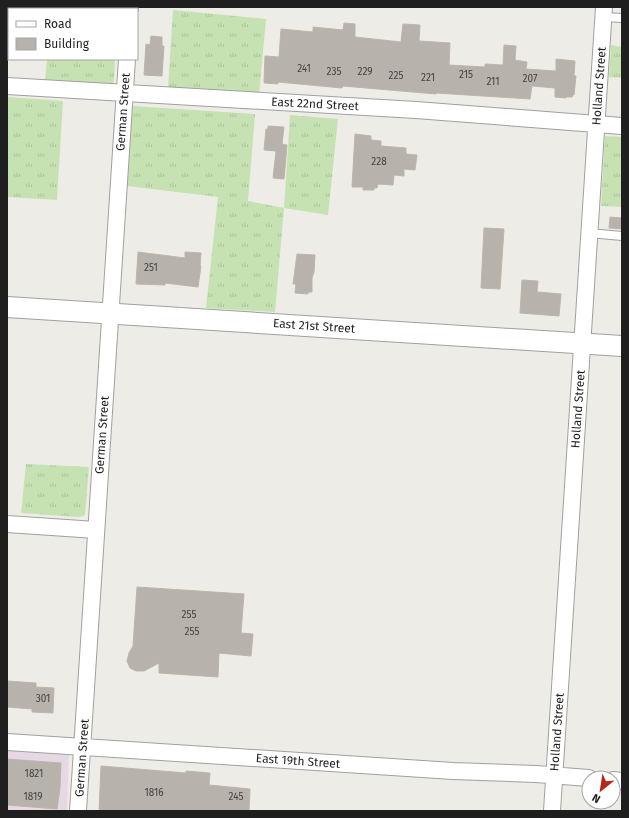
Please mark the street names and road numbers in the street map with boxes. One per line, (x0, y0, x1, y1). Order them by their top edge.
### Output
street label: Holland Street (589, 46, 609, 126)
street label: German Street (113, 72, 133, 152)
street label: East 22nd Street (271, 95, 360, 113)
street label: East 21st Street (272, 316, 356, 336)
street label: Holland Street (568, 369, 588, 449)
street label: German Street (92, 395, 112, 475)
street label: Holland Street (547, 692, 567, 772)
street label: German Street (72, 718, 92, 798)
street label: East 19th Street (255, 751, 341, 771)

